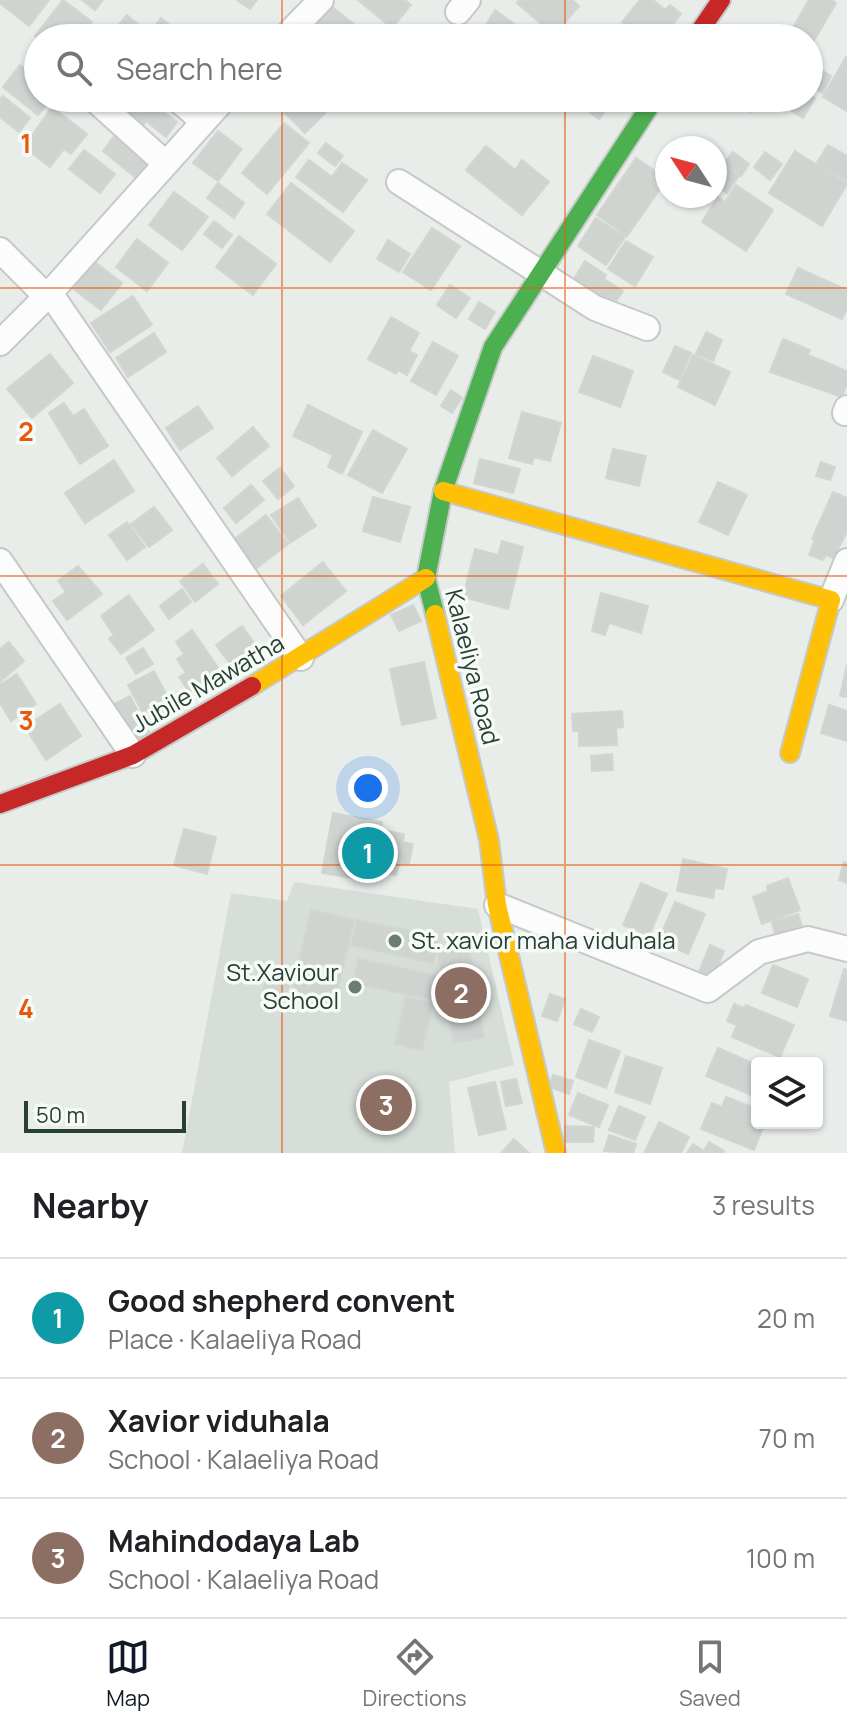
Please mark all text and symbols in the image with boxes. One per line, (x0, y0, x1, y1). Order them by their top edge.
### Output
search box (24, 24, 823, 112)
icon: search (52, 46, 96, 90)
text: Search here (116, 48, 283, 89)
text: 1 (20, 125, 32, 161)
north arrow (655, 136, 727, 208)
text: 2 (18, 413, 34, 449)
street label: Kalaeliya Road (438, 586, 509, 748)
street label: Jubile Mawatha (125, 626, 289, 740)
text: 3 (18, 702, 34, 738)
your location (348, 768, 388, 808)
pin: 1 (342, 823, 394, 883)
place label: St. xavior maha viduhala (411, 923, 676, 956)
marker: St. xavior maha viduhala (386, 932, 404, 950)
place label: St.Xaviour School (226, 955, 339, 1016)
pin: 2 (435, 963, 487, 1023)
marker: St.Xaviour School (346, 978, 364, 996)
text: 4 (18, 990, 34, 1026)
map controls (751, 1057, 823, 1129)
button: layers (751, 1057, 823, 1129)
pin: 3 (360, 1075, 412, 1135)
scale bar (24, 1097, 186, 1133)
text: 50 m (36, 1100, 85, 1130)
text: Nearby (32, 1182, 148, 1228)
text: 3 results (712, 1187, 815, 1223)
text: Good shepherd convent (108, 1280, 455, 1321)
text: 1 (52, 1300, 64, 1336)
text: 20 m (757, 1300, 815, 1336)
text: Place · Kalaeliya Road (108, 1321, 362, 1357)
text: Xavior viduhala (108, 1400, 330, 1441)
text: 2 (50, 1420, 66, 1456)
text: 70 m (759, 1420, 815, 1456)
text: School · Kalaeliya Road (108, 1441, 379, 1477)
text: Mahindodaya Lab (108, 1520, 360, 1561)
text: 3 (50, 1540, 66, 1576)
text: 100 m (746, 1540, 815, 1576)
text: School · Kalaeliya Road (108, 1561, 379, 1597)
tab: Map (106, 1635, 150, 1713)
tab: Directions (362, 1635, 467, 1713)
tab: Saved (679, 1635, 741, 1713)

